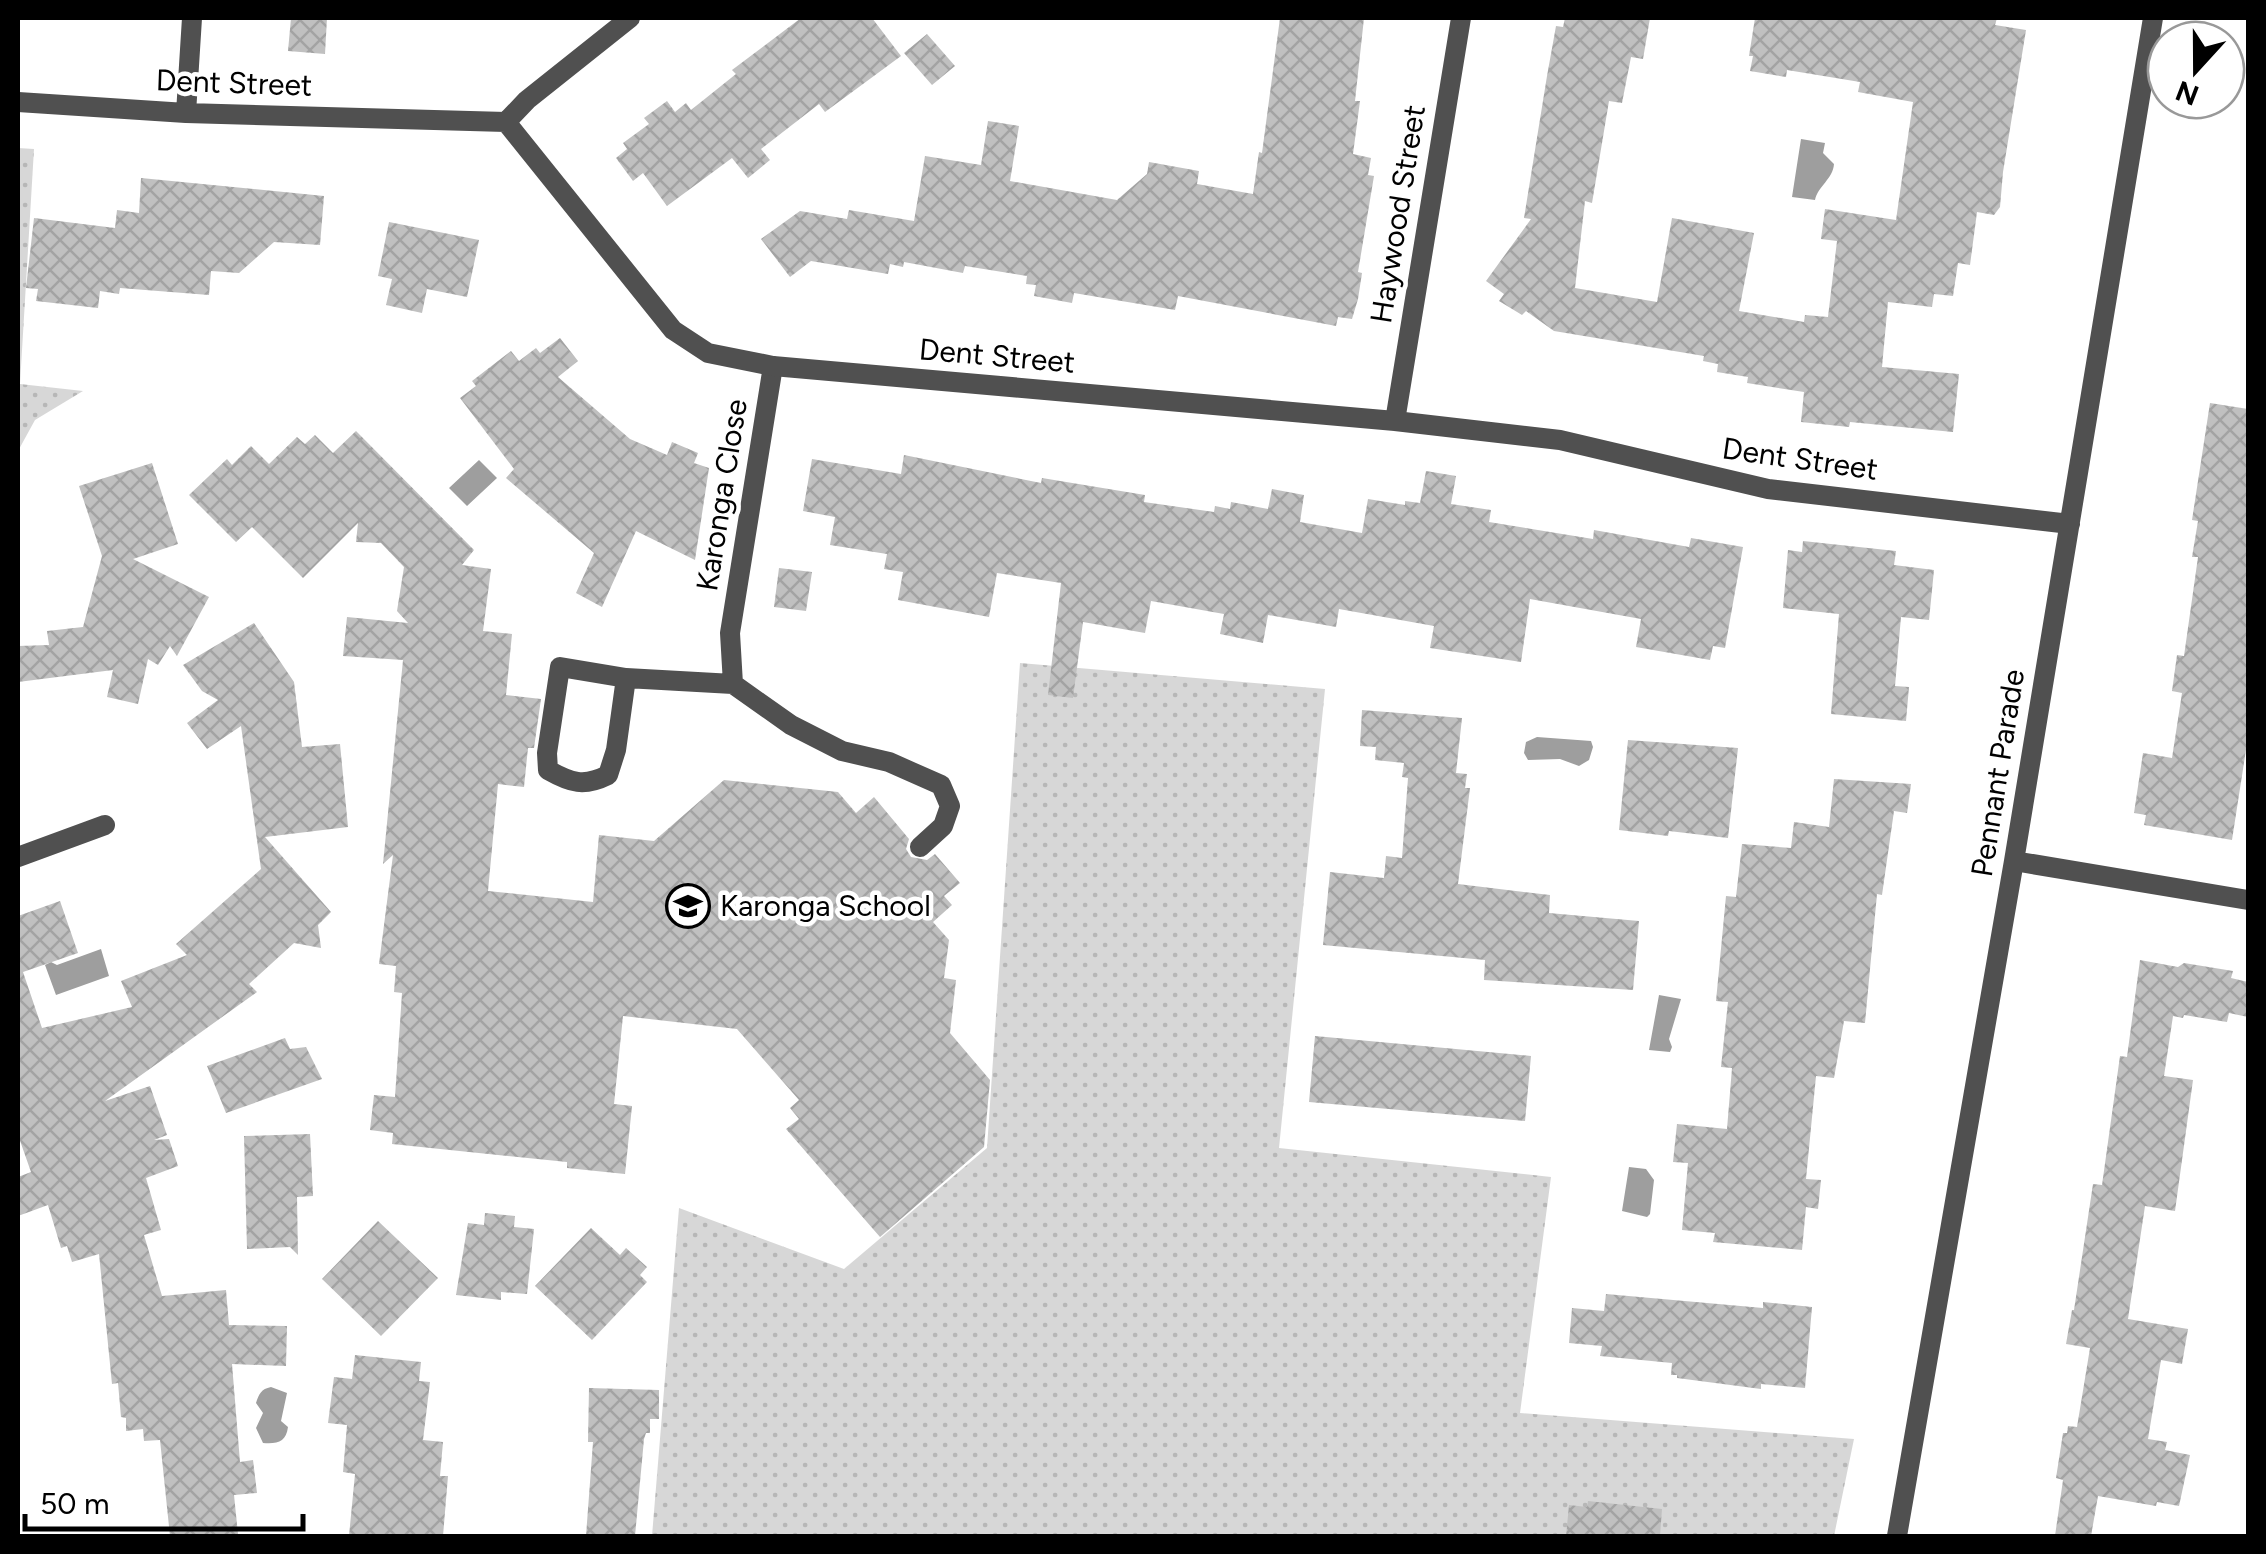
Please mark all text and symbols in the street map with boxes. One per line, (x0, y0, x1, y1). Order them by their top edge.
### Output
north arrow (2146, 20, 2246, 120)
street label: Dent Street (155, 61, 313, 104)
text: N (2171, 74, 2203, 113)
street label: Haywood Street (1362, 102, 1433, 326)
street label: Dent Street (917, 330, 1077, 381)
street label: Karonga Close (688, 396, 755, 594)
street label: Dent Street (1720, 429, 1880, 488)
street label: Pennant Parade (1963, 667, 2032, 879)
school or university icon: Karonga School (665, 883, 711, 929)
place label: Karonga School (720, 887, 931, 924)
scale bar (25, 1469, 302, 1531)
text: 50 m (40, 1485, 109, 1522)

